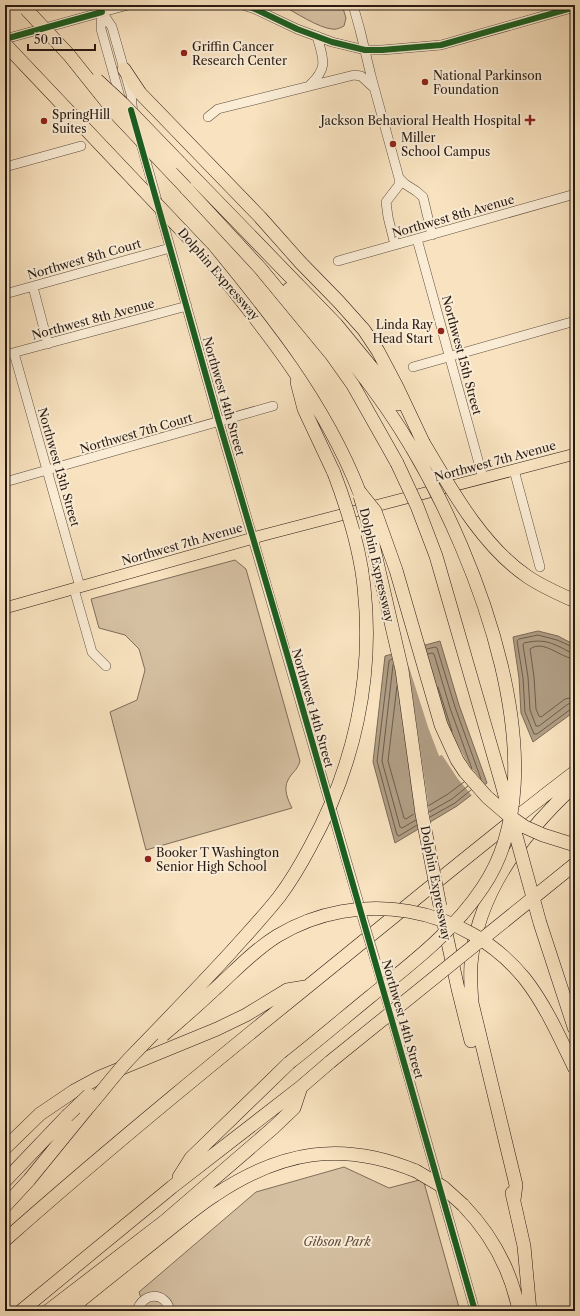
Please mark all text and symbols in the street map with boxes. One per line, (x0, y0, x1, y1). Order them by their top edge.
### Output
scale bar (28, 26, 95, 52)
text: 50 m (34, 32, 63, 47)
place label: Griffin Cancer Research Center (192, 39, 287, 68)
marker: Griffin Cancer Research Center (179, 48, 189, 58)
place label: National Parkinson Foundation (433, 68, 543, 97)
marker: National Parkinson Foundation (420, 77, 430, 87)
place label: SpringHill Suites (52, 107, 111, 136)
place label: Jackson Behavioral Health Hospital (318, 113, 521, 128)
marker: Jackson Behavioral Health Hospital (524, 114, 536, 126)
marker: SpringHill Suites (39, 116, 49, 126)
place label: Miller School Campus (401, 130, 490, 159)
marker: Miller School Campus (388, 139, 398, 149)
street label: Northwest 8th Avenue (390, 191, 516, 241)
street label: Dolphin Expressway (175, 225, 263, 323)
street label: Northwest 8th Court (25, 235, 143, 282)
street label: Northwest 15th Street (439, 294, 485, 417)
street label: Northwest 8th Avenue (30, 295, 156, 343)
place label: Linda Ray Head Start (372, 317, 434, 346)
marker: Linda Ray Head Start (436, 326, 446, 336)
street label: Northwest 14th Street (200, 335, 248, 458)
street label: Northwest 13th Street (35, 406, 83, 529)
street label: Northwest 7th Court (78, 410, 195, 456)
street label: Northwest 7th Avenue (432, 437, 558, 484)
street label: Dolphin Expressway (357, 506, 398, 624)
street label: Northwest 7th Avenue (120, 519, 245, 568)
street label: Northwest 14th Street (289, 647, 337, 770)
street label: Dolphin Expressway (417, 824, 455, 942)
place label: Booker T Washington Senior High School (156, 845, 280, 874)
marker: Booker T Washington Senior High School (143, 854, 153, 864)
street label: Northwest 14th Street (379, 958, 427, 1081)
park label: Gibson Park (303, 1234, 371, 1249)

